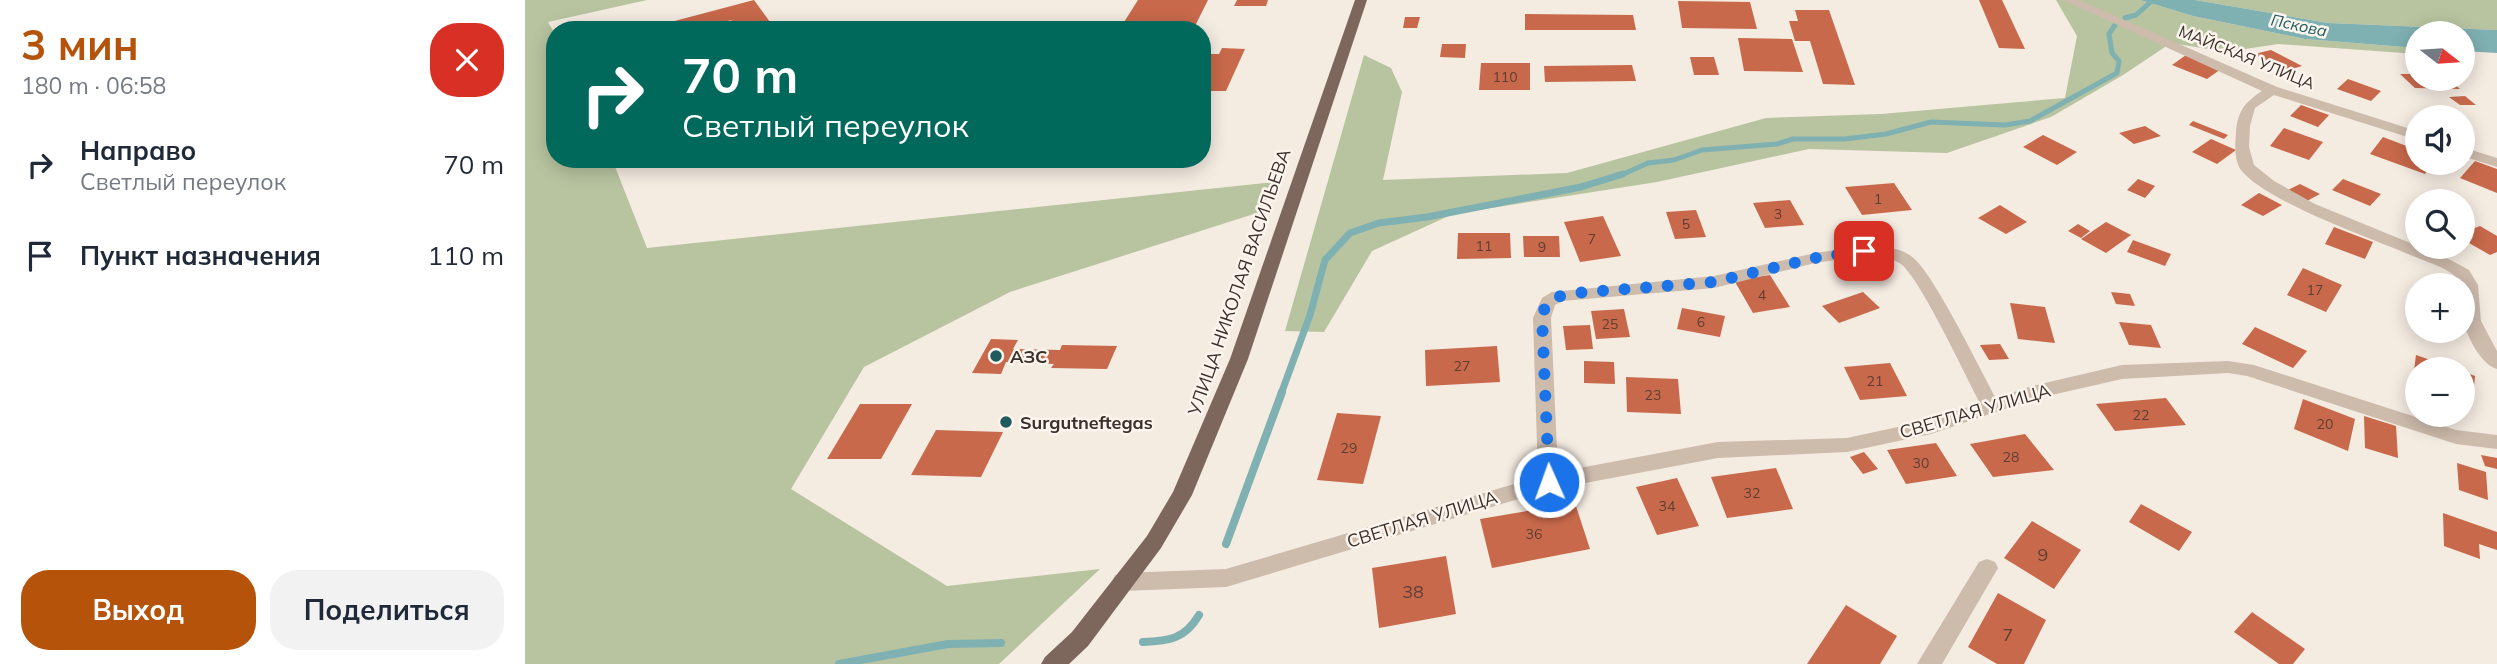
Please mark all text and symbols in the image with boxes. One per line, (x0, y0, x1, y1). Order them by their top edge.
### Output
water label: Пскова (2269, 9, 2329, 41)
text: 3 мин (21, 18, 139, 71)
street label: МАЙСКАЯ УЛИЦА (2176, 21, 2318, 94)
north arrow (2405, 21, 2475, 91)
map controls (2405, 21, 2475, 427)
button: close (430, 23, 504, 97)
text: 70 m (682, 44, 798, 105)
icon: right (567, 49, 658, 140)
house number: 110 (1492, 68, 1518, 86)
text: 180 m · 06:58 (21, 71, 166, 100)
text: Светлый переулок (682, 105, 969, 145)
button: sound (2405, 105, 2475, 175)
text: Направо (80, 134, 196, 167)
icon: right (21, 146, 59, 184)
street label: УЛИЦА НИКОЛАЯ ВАСИЛЬЕВА (1182, 146, 1296, 419)
text: 70 m (443, 148, 504, 181)
text: Светлый переулок (80, 167, 286, 196)
button: search (2405, 189, 2475, 259)
house number: 1 (1874, 190, 1882, 208)
house number: 3 (1774, 205, 1782, 223)
house number: 5 (1682, 215, 1690, 233)
pin (1834, 221, 1894, 281)
house number: 7 (1588, 230, 1596, 248)
icon: arrive (1845, 232, 1883, 270)
icon: arrive (21, 237, 59, 275)
house number: 11 (1476, 237, 1492, 255)
house number: 9 (1538, 238, 1546, 256)
text: Пункт назначения (80, 239, 321, 272)
text: 110 m (428, 239, 504, 272)
button: + (2405, 273, 2475, 343)
house number: 17 (2307, 281, 2323, 299)
house number: 4 (1758, 286, 1767, 304)
house number: 6 (1697, 313, 1705, 331)
house number: 25 (1602, 315, 1618, 333)
place label: АЗС (1010, 345, 1047, 368)
marker: АЗС (988, 348, 1004, 364)
house number: 27 (1454, 357, 1470, 375)
button: − (2405, 357, 2475, 427)
house number: 21 (1867, 372, 1883, 390)
street label: СВЕТЛАЯ УЛИЦА (1897, 378, 2053, 444)
house number: 23 (1645, 386, 1661, 404)
house number: 22 (2133, 406, 2149, 424)
place label: Surgutneftegas (1020, 411, 1153, 434)
marker: Surgutneftegas (998, 414, 1014, 430)
house number: 20 (2317, 415, 2333, 433)
house number: 29 (1341, 439, 1357, 457)
position arrow (1512, 445, 1586, 519)
house number: 28 (2003, 448, 2019, 466)
house number: 30 (1913, 454, 1929, 472)
house number: 32 (1744, 484, 1760, 502)
street label: СВЕТЛАЯ УЛИЦА (1344, 485, 1500, 553)
house number: 34 (1659, 497, 1676, 515)
house number: 36 (1526, 525, 1542, 543)
house number: 9 (2038, 543, 2048, 566)
button: Выход (21, 570, 256, 650)
button: Поделиться (270, 570, 504, 650)
house number: 38 (1402, 580, 1424, 603)
house number: 7 (2003, 623, 2013, 646)

